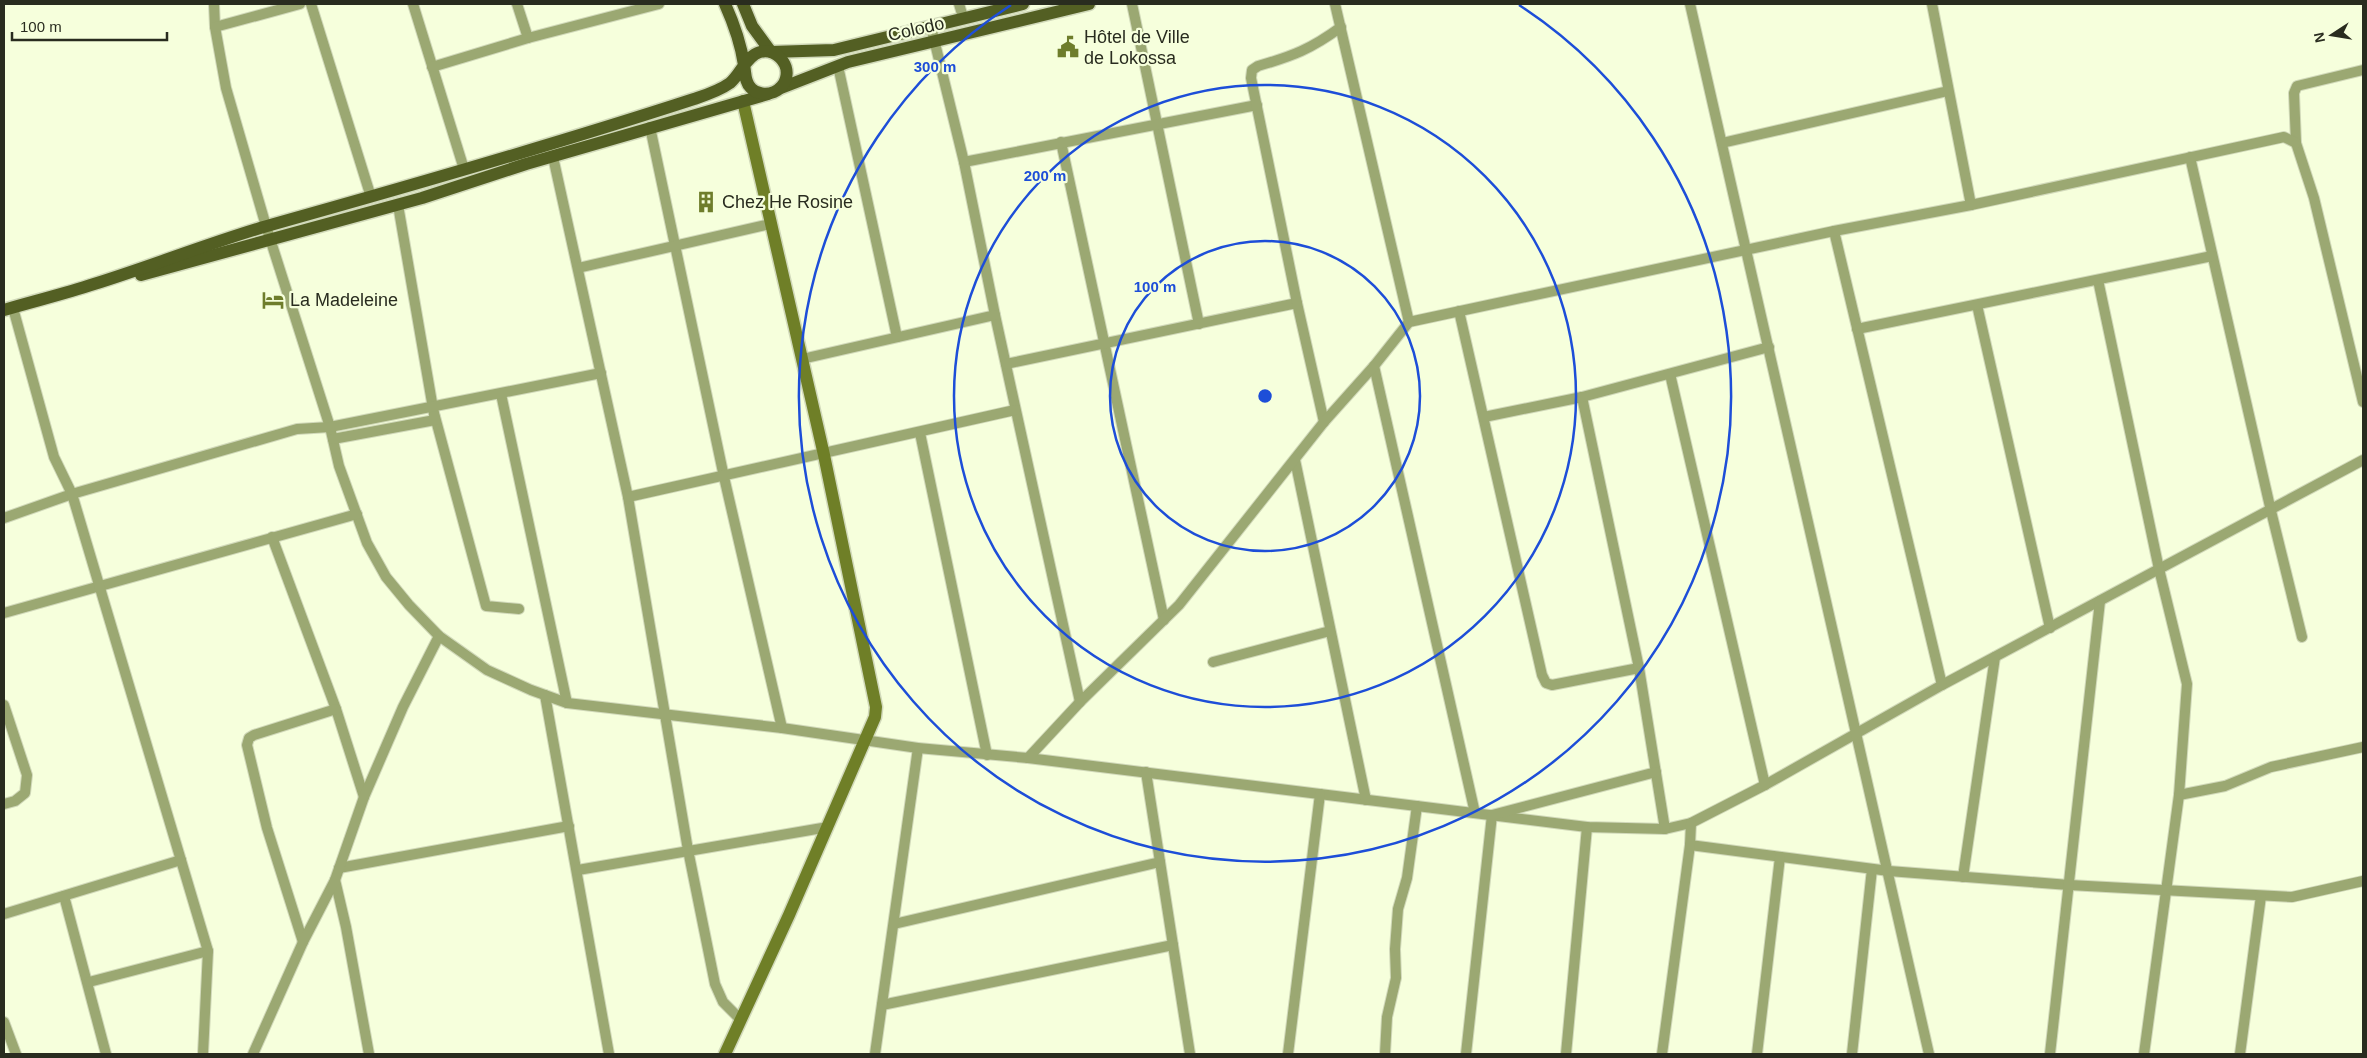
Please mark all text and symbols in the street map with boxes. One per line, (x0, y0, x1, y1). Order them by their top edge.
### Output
scale bar (12, 10, 168, 42)
north arrow (2307, 10, 2357, 60)
street label: Colodo (886, 13, 946, 45)
text: 100 m (20, 18, 62, 35)
place label: Hôtel de Ville de Lokossa (1084, 27, 1190, 68)
text: N (2310, 31, 2328, 44)
public building icon: Hôtel de Ville de Lokossa (1055, 34, 1081, 60)
text: 300 m (914, 58, 956, 75)
text: 200 m (1024, 167, 1066, 184)
building icon: Chez He Rosine (693, 189, 719, 215)
place label: Chez He Rosine (722, 192, 853, 212)
text: 100 m (1134, 278, 1176, 295)
hotel icon: La Madeleine (260, 287, 286, 313)
place label: La Madeleine (290, 290, 398, 310)
centre of rings (1256, 387, 1274, 405)

